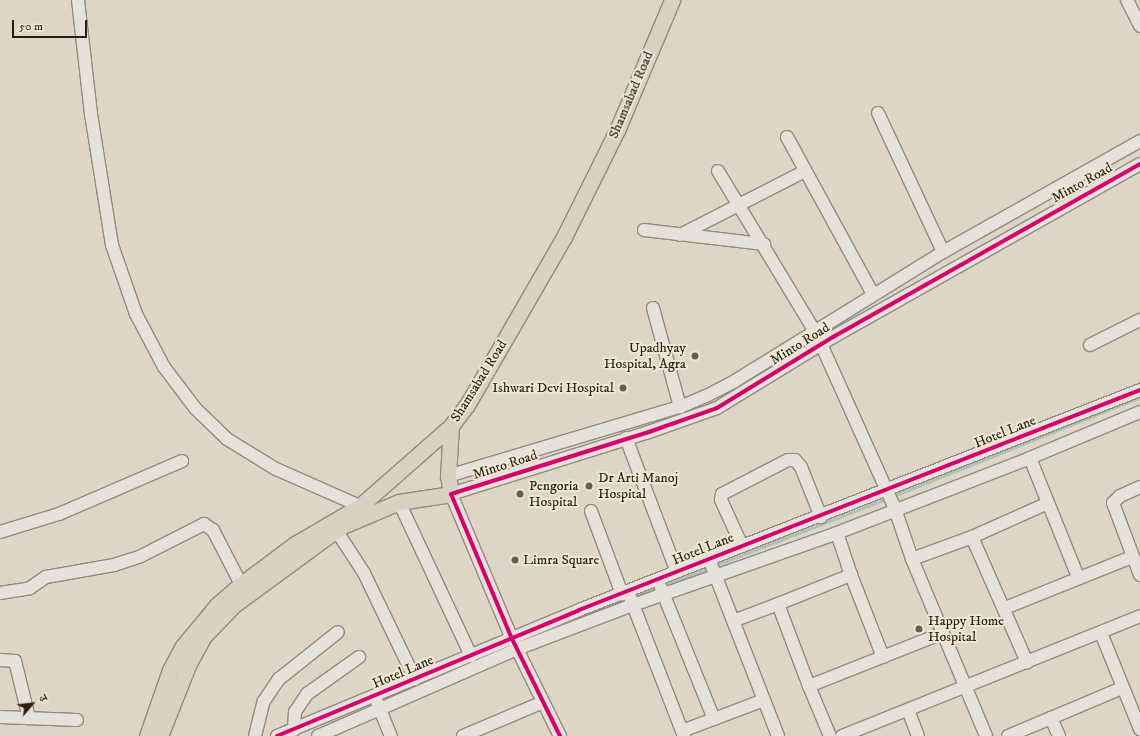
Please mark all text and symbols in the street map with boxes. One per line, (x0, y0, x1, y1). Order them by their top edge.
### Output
scale bar (14, 12, 89, 38)
text: 50 m (19, 19, 43, 34)
street label: Shamsabad Road (605, 49, 657, 141)
street label: Minto Road (1049, 159, 1115, 207)
street label: Minto Road (767, 319, 833, 369)
street label: Shamsabad Road (447, 337, 511, 425)
place label: Upadhyay Hospital, Agra (604, 340, 686, 372)
marker: Upadhyay Hospital, Agra (689, 350, 701, 362)
place label: Ishwari Devi Hospital (492, 380, 614, 396)
marker: Ishwari Devi Hospital (617, 382, 629, 394)
street label: Hotel Lane (972, 412, 1038, 452)
street label: Minto Road (471, 447, 539, 483)
place label: Dr Arti Manoj Hospital (598, 470, 678, 502)
place label: Pengoria Hospital (529, 478, 578, 510)
marker: Dr Arti Manoj Hospital (583, 480, 595, 492)
marker: Pengoria Hospital (514, 488, 526, 500)
street label: Hotel Lane (670, 529, 736, 569)
place label: Limra Square (523, 552, 599, 568)
marker: Limra Square (510, 555, 520, 565)
place label: Happy Home Hospital (928, 613, 1004, 646)
marker: Happy Home Hospital (913, 623, 925, 635)
street label: Hotel Lane (370, 652, 436, 692)
north arrow (12, 684, 52, 724)
text: उ (35, 693, 50, 704)

